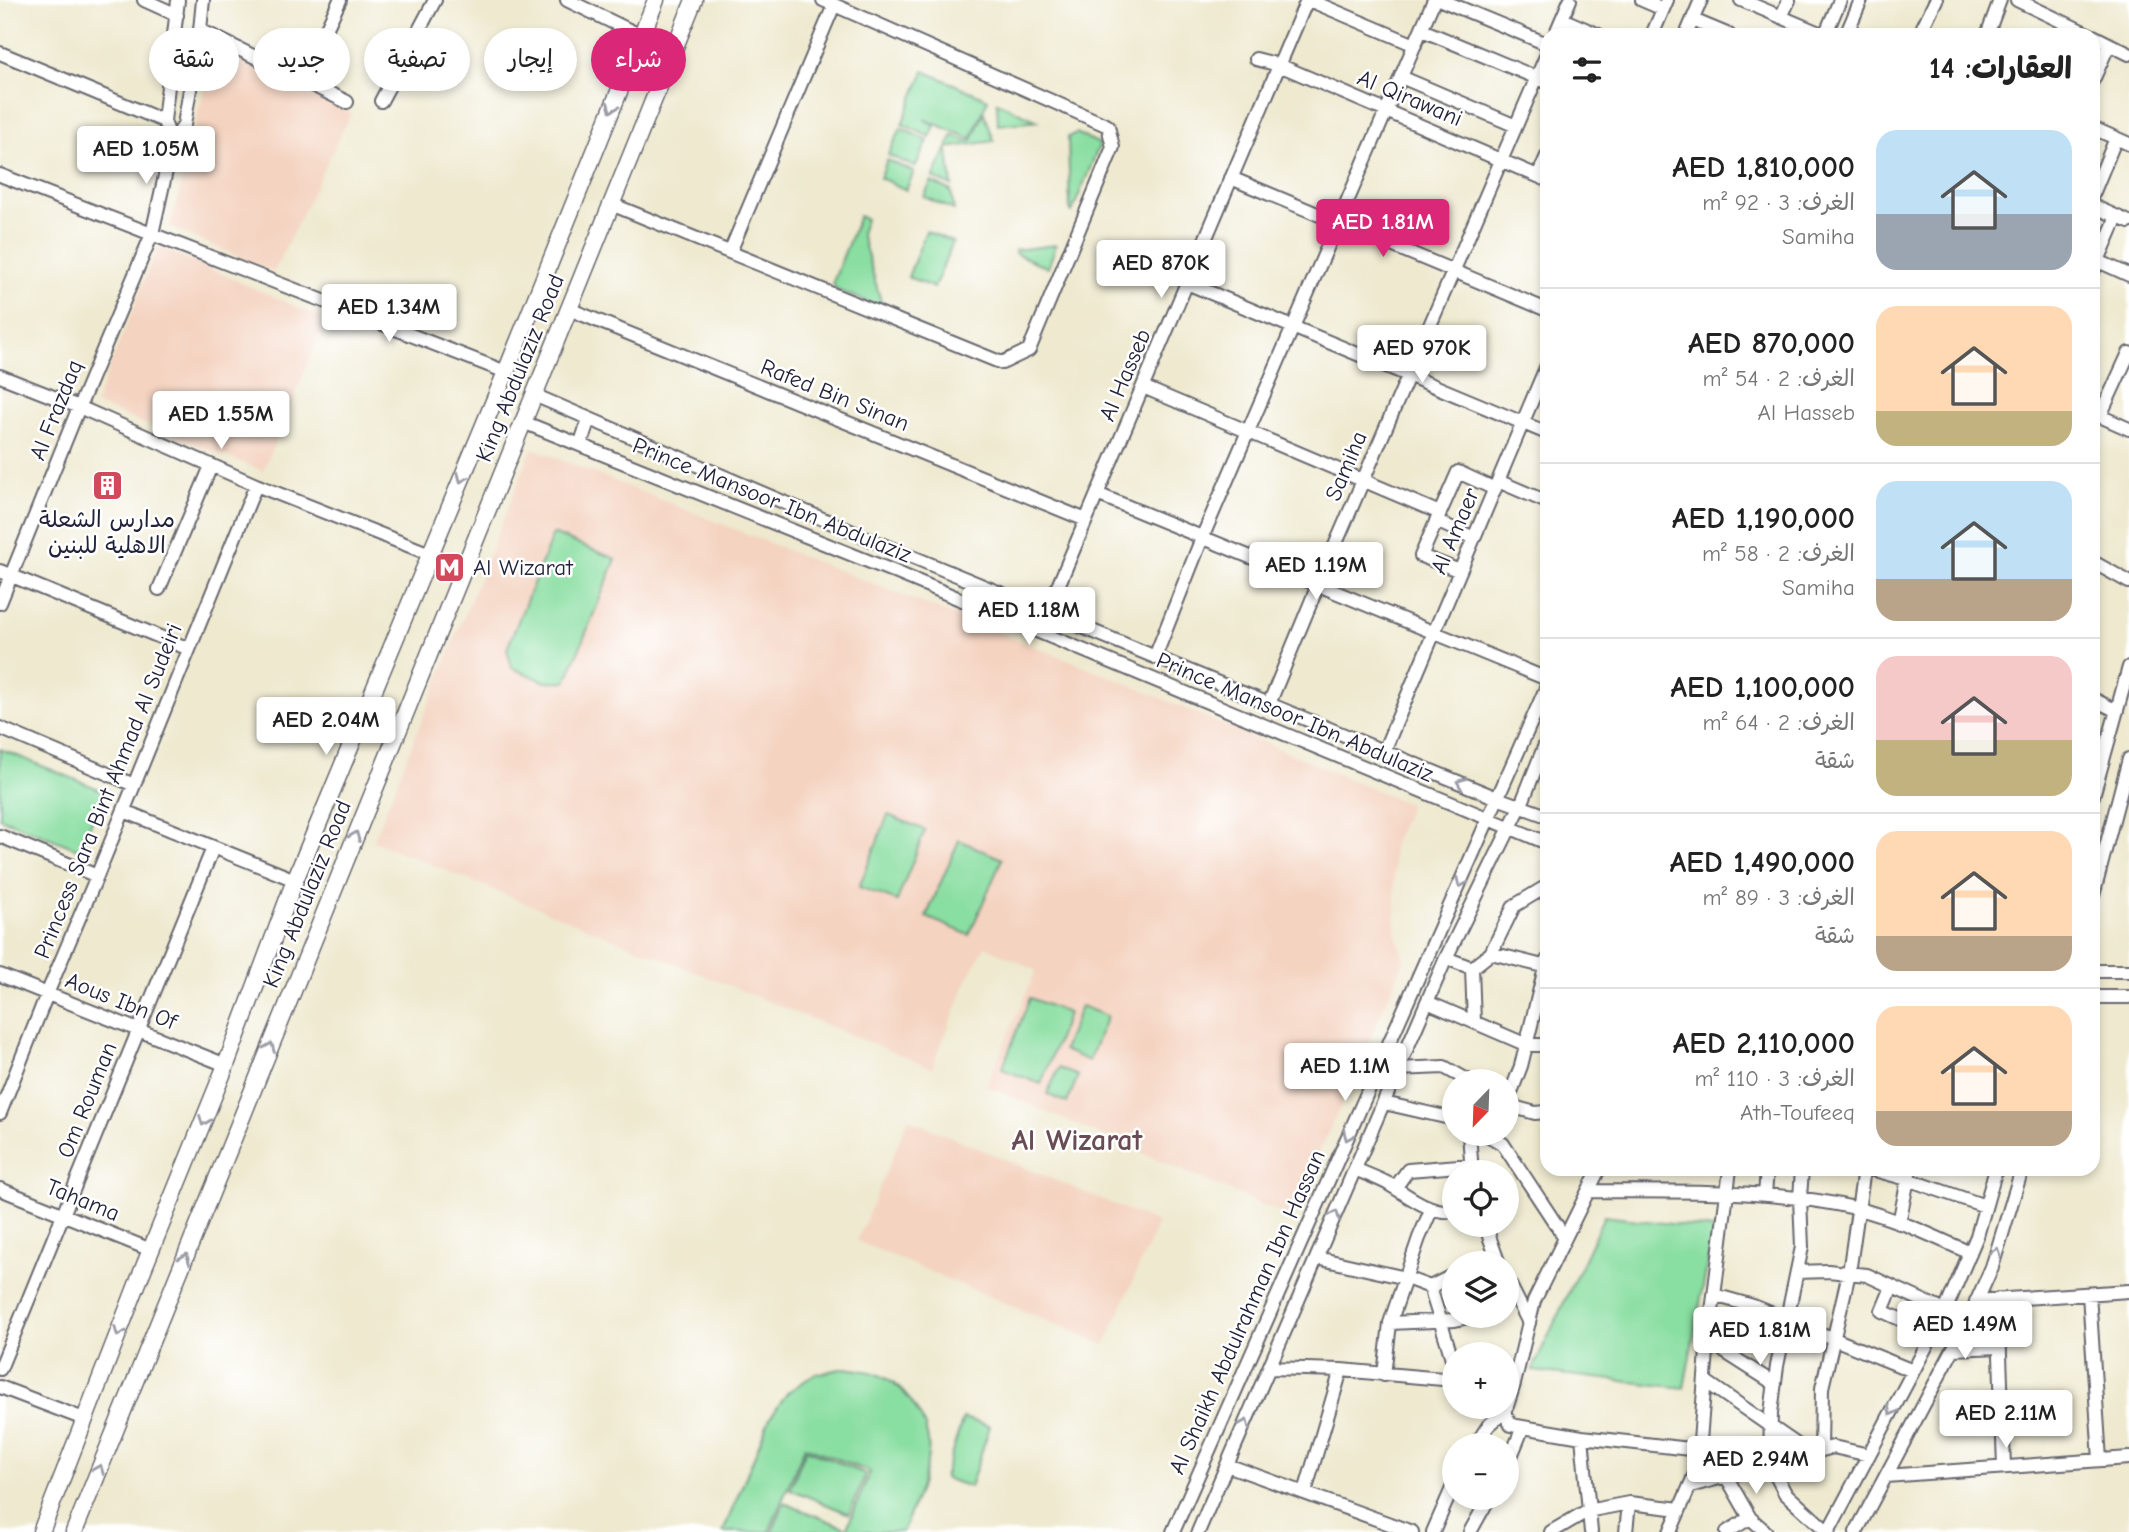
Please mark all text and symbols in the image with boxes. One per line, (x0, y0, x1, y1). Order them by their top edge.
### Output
chip: شقة (149, 28, 239, 91)
chip: جديد (253, 28, 350, 91)
chip: تصفية (364, 28, 470, 91)
chip: إيجار (484, 28, 577, 91)
chip: شراء (591, 28, 686, 91)
icon: filters (1568, 51, 1606, 89)
text: العقارات: 14 (1929, 51, 2072, 86)
street label: Al Qirawani (1353, 64, 1467, 132)
one-way arrow (606, 102, 620, 114)
pin: AED 1.05M (66, 127, 226, 186)
text: AED 1.05M (93, 135, 199, 162)
text: AED 1,810,000 (1672, 150, 1855, 185)
icon: home (1932, 158, 2016, 242)
text: الغرف: 3 · 92 m² (1702, 189, 1855, 216)
pin: AED 1.81M (1303, 200, 1463, 259)
text: AED 1.81M (1332, 208, 1434, 235)
text: Samiha (1782, 223, 1855, 250)
pin: AED 870K (1089, 240, 1233, 300)
text: AED 870K (1112, 249, 1210, 276)
street label: King Abdulaziz Road (470, 270, 570, 466)
pin: AED 1.34M (309, 284, 469, 344)
text: AED 1.34M (338, 293, 440, 320)
street label: Al Hasseb (1094, 325, 1156, 425)
pin: AED 970K (1350, 326, 1494, 385)
text: AED 870,000 (1688, 326, 1855, 361)
text: AED 970K (1373, 334, 1471, 361)
icon: home (1932, 334, 2016, 418)
street label: Rafed Bin Sinan (757, 353, 913, 437)
street label: Al Frazdaq (24, 356, 88, 464)
text: الغرف: 2 · 54 m² (1703, 365, 1855, 392)
pin: AED 1.55M (141, 392, 301, 451)
text: Al Hasseb (1758, 399, 1855, 426)
text: AED 1.55M (168, 400, 274, 427)
street label: Samiha (1319, 427, 1373, 505)
street label: Prince Mansoor Ibn Abdulaziz (629, 432, 915, 568)
building icon: مدارس الشعلة الاهلية للبنين (90, 468, 124, 502)
one-way arrow (456, 472, 470, 484)
street label: Al Amaer (1425, 483, 1486, 578)
text: AED 1,190,000 (1672, 501, 1855, 536)
place label: مدارس الشعلة الاهلية للبنين (39, 506, 175, 559)
icon: home (1932, 509, 2016, 593)
text: الغرف: 2 · 58 m² (1702, 540, 1855, 567)
pin: AED 1.19M (1236, 542, 1396, 602)
metro station icon: Al Wizarat (433, 550, 467, 584)
text: AED 1.19M (1265, 551, 1367, 578)
place label: Al Wizarat (473, 554, 574, 581)
text: Samiha (1782, 574, 1855, 601)
pin: AED 1.18M (949, 588, 1109, 647)
text: AED 1.18M (978, 596, 1080, 623)
street label: Princess Sara Bint Ahmad Al Sudeiri (28, 620, 188, 962)
street label: Prince Mansoor Ibn Abdulaziz (1152, 646, 1438, 788)
text: AED 1,100,000 (1670, 670, 1855, 705)
icon: home (1932, 684, 2016, 768)
pin: AED 2.04M (246, 698, 406, 757)
text: AED 2.04M (273, 706, 379, 733)
text: الغرف: 2 · 64 m² (1703, 709, 1855, 736)
text: شقة (1815, 747, 1855, 774)
one-way arrow (1455, 777, 1467, 791)
street label: King Abdulaziz Road (257, 796, 357, 992)
one-way arrow (347, 831, 361, 843)
text: AED 1,490,000 (1670, 845, 1855, 880)
icon: home (1932, 859, 2016, 943)
one-way arrow (1455, 876, 1469, 889)
text: الغرف: 3 · 89 m² (1703, 884, 1855, 911)
text: شقة (1815, 922, 1855, 949)
street label: Aous Ibn Of (61, 966, 182, 1036)
text: AED 2,110,000 (1673, 1026, 1855, 1061)
icon: home (1932, 1034, 2016, 1118)
street label: Om Rouman (52, 1038, 122, 1162)
one-way arrow (262, 1042, 276, 1054)
pin: AED 1.1M (1273, 1044, 1417, 1103)
text: AED 1.1M (1300, 1052, 1390, 1079)
text: الغرف: 3 · 110 m² (1694, 1065, 1855, 1092)
north arrow (1442, 1069, 1519, 1146)
map controls (1442, 1069, 1519, 1510)
text: Ath-Toufeeq (1740, 1099, 1855, 1126)
one-way arrow (198, 1115, 212, 1127)
district label: Al Wizarat (1012, 1123, 1144, 1158)
one-way arrow (1342, 1129, 1356, 1141)
street label: Al Shaikh Abdulrahman Ibn Hassan (1163, 1146, 1331, 1478)
button: locate (1442, 1160, 1519, 1237)
street label: Tahama (42, 1173, 124, 1227)
one-way arrow (1327, 1210, 1341, 1223)
one-way arrow (1988, 1246, 2003, 1258)
button: layers (1442, 1251, 1519, 1328)
one-way arrow (176, 1252, 190, 1264)
pin: AED 1.49M (1885, 1302, 2045, 1361)
pin: AED 1.81M (1680, 1308, 1840, 1367)
text: AED 1.49M (1913, 1310, 2017, 1337)
text: AED 1.81M (1709, 1316, 1811, 1343)
one-way arrow (113, 1326, 127, 1338)
button: + (1442, 1342, 1519, 1419)
pin: AED 2.11M (1926, 1390, 2086, 1450)
text: AED 2.11M (1955, 1399, 2057, 1426)
one-way arrow (1887, 1404, 1900, 1416)
one-way arrow (1237, 1419, 1251, 1432)
button: − (1442, 1433, 1519, 1510)
pin: AED 2.94M (1676, 1436, 1836, 1496)
text: AED 2.94M (1703, 1445, 1809, 1472)
one-way arrow (91, 1463, 105, 1475)

